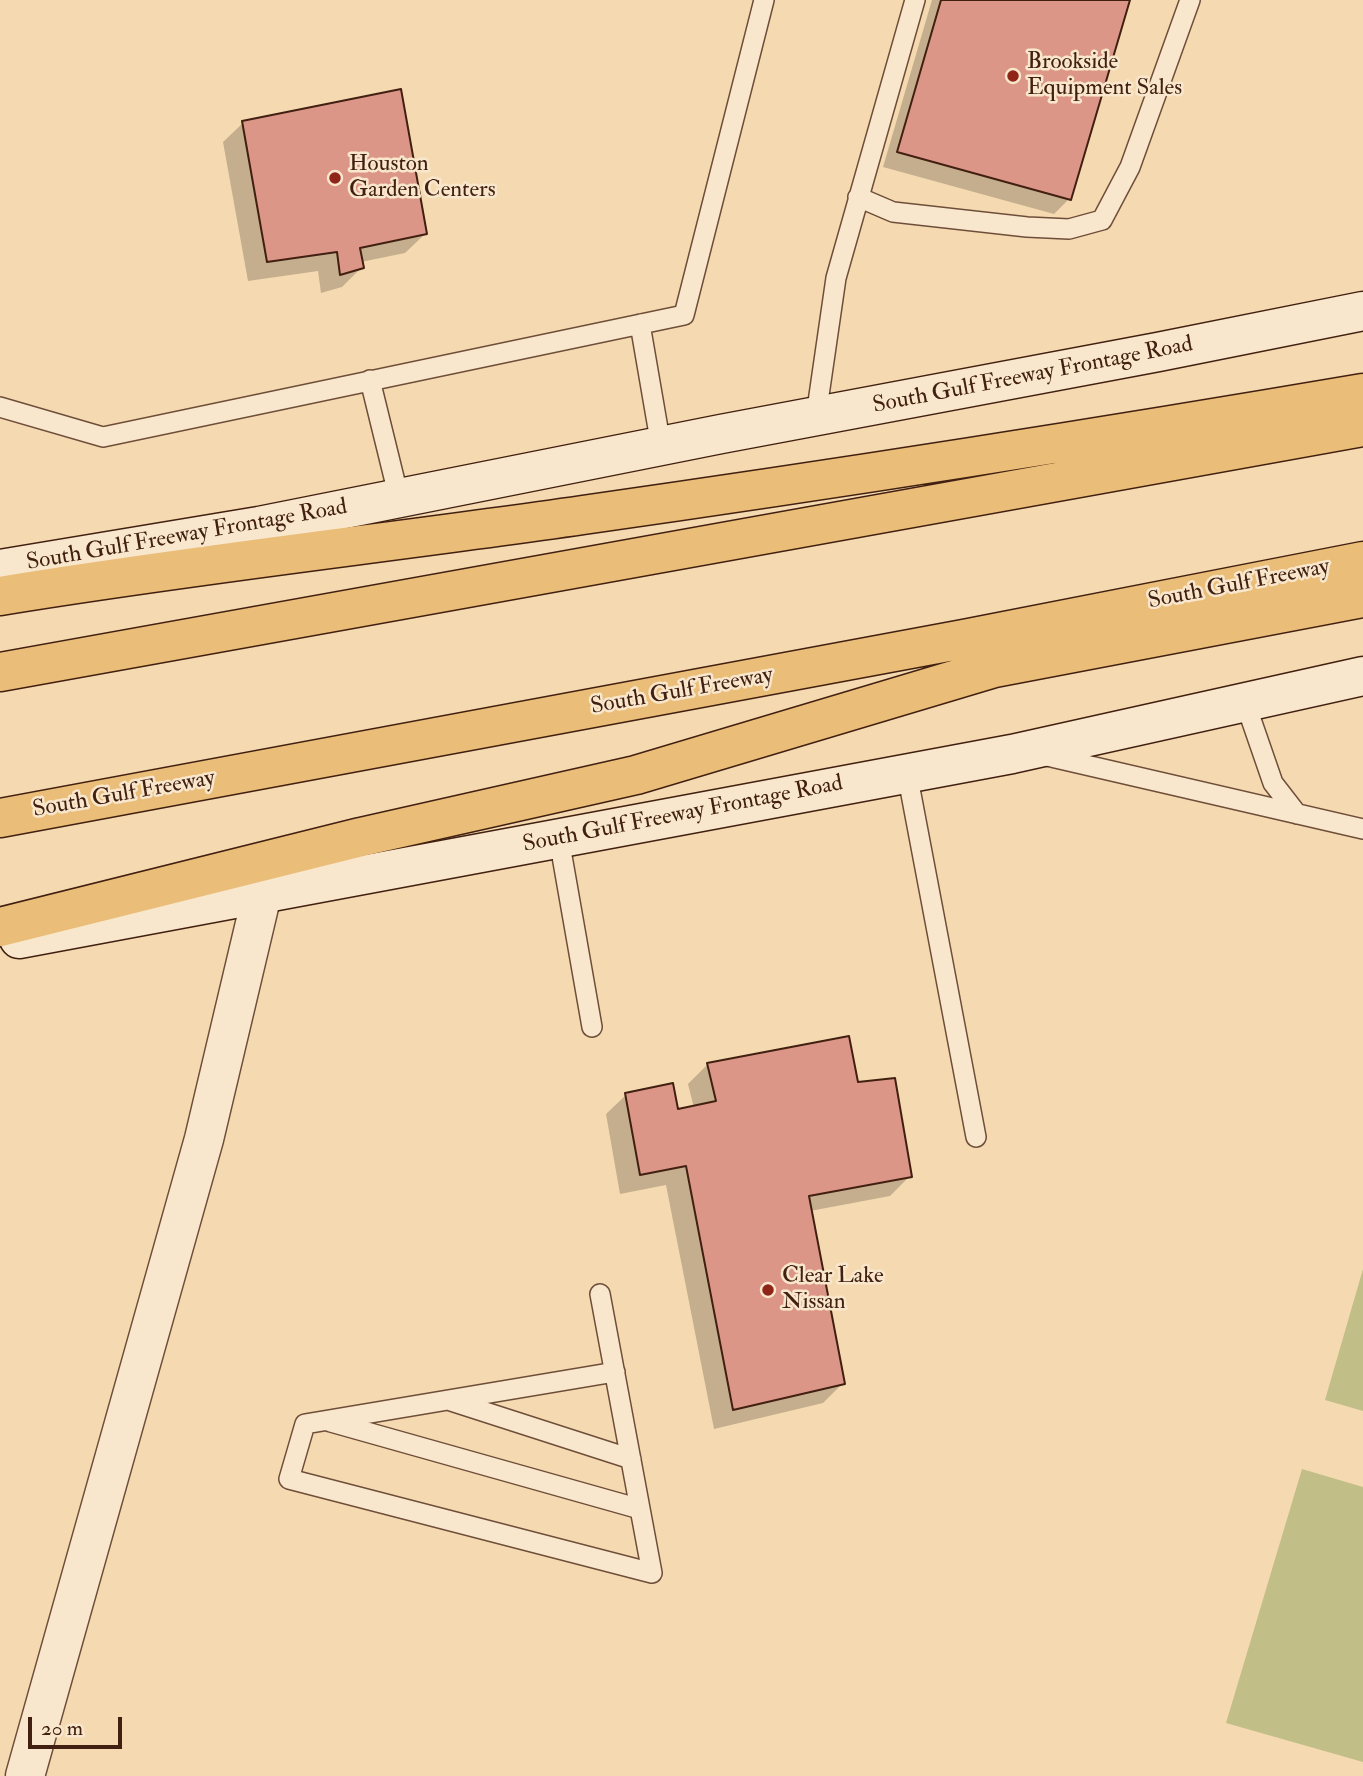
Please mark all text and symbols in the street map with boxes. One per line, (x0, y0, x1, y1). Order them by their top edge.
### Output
place label: Brookside Equipment Sales (1027, 49, 1182, 103)
marker: Brookside Equipment Sales (1005, 68, 1021, 84)
place label: Houston Garden Centers (349, 151, 496, 205)
marker: Houston Garden Centers (327, 170, 343, 186)
street label: South Gulf Freeway Frontage Road (871, 331, 1195, 421)
street label: South Gulf Freeway Frontage Road (24, 494, 350, 578)
street label: South Gulf Freeway (1146, 554, 1332, 616)
street label: South Gulf Freeway (589, 662, 775, 722)
street label: South Gulf Freeway (31, 765, 217, 825)
street label: South Gulf Freeway Frontage Road (521, 770, 845, 860)
place label: Clear Lake Nissan (782, 1263, 884, 1317)
marker: Clear Lake Nissan (760, 1282, 776, 1298)
scale bar (32, 1702, 126, 1746)
text: 20 m (41, 1715, 83, 1742)

